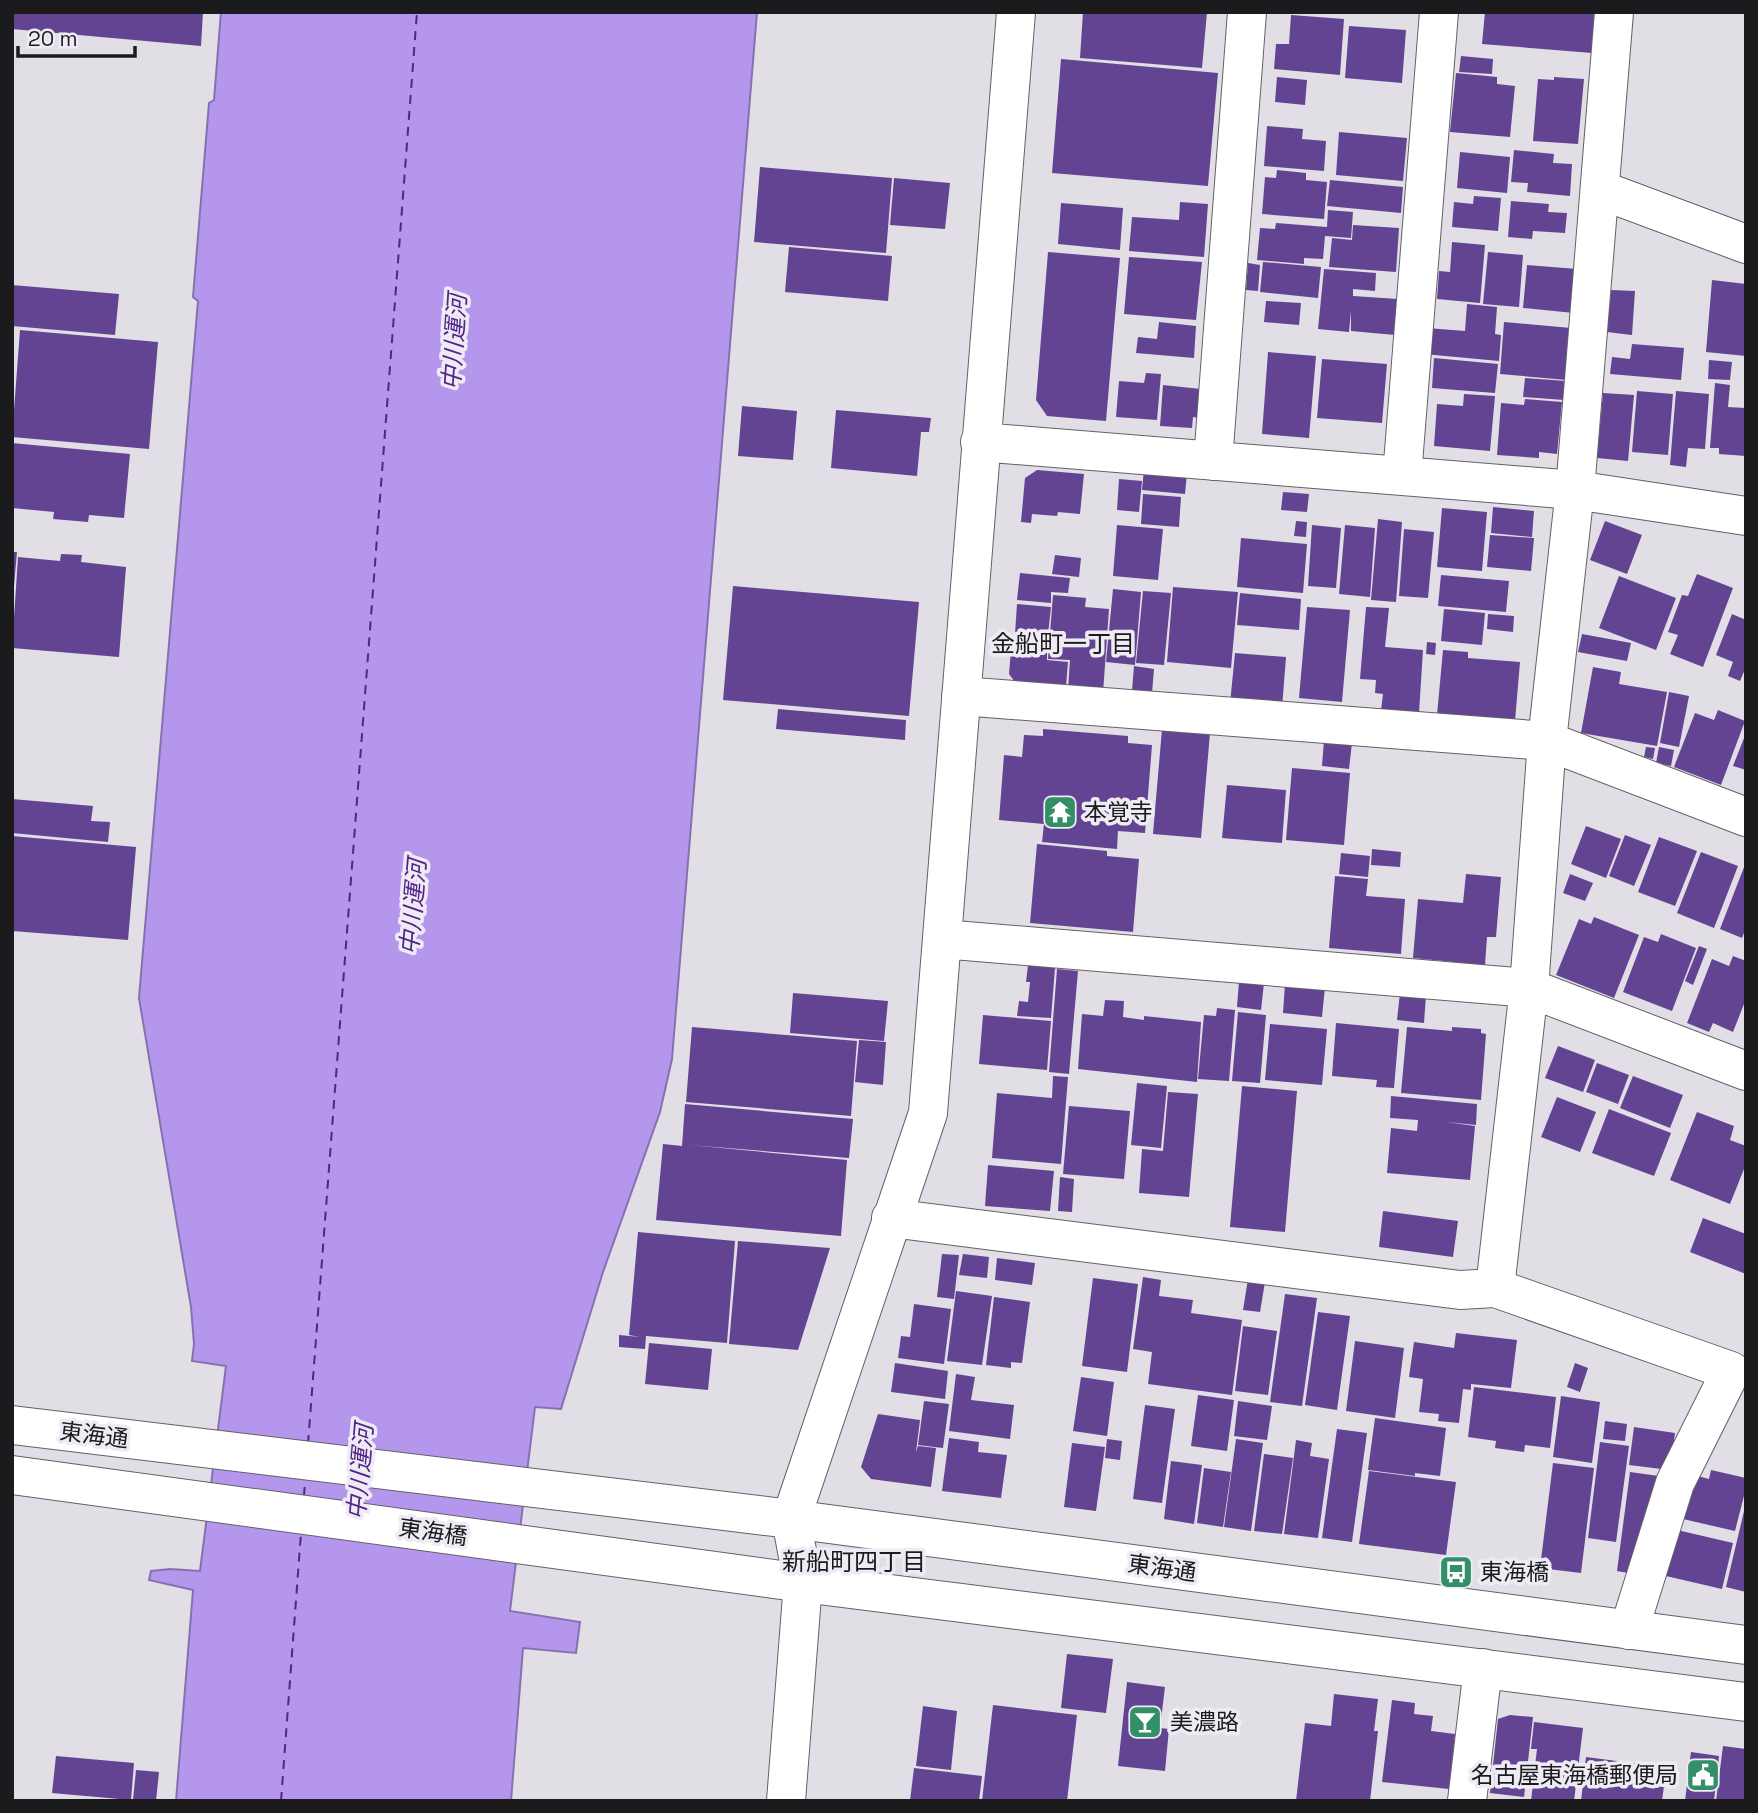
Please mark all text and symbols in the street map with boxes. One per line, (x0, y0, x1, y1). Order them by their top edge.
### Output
scale bar (18, 14, 135, 58)
text: 20 m (28, 25, 78, 52)
water label: 中川運河 (435, 289, 473, 391)
district label: 金船町一丁目 (991, 628, 1135, 659)
temple icon: 本覚寺 (1041, 793, 1079, 831)
place label: 本覚寺 (1084, 797, 1153, 827)
water label: 中川運河 (393, 854, 433, 956)
street label: 東海通 (58, 1416, 130, 1454)
water label: 中川運河 (340, 1419, 380, 1521)
street label: 東海橋 (397, 1512, 469, 1552)
district label: 新船町四丁目 (782, 1546, 926, 1577)
street label: 東海通 (1126, 1548, 1198, 1588)
bus stop icon: 東海橋 (1437, 1553, 1475, 1591)
place label: 東海橋 (1480, 1557, 1549, 1587)
bar icon: 美濃路 (1126, 1703, 1164, 1741)
place label: 美濃路 (1170, 1707, 1239, 1737)
public building icon: 名古屋東海橋郵便局 (1684, 1756, 1722, 1794)
place label: 名古屋東海橋郵便局 (1471, 1760, 1678, 1790)

